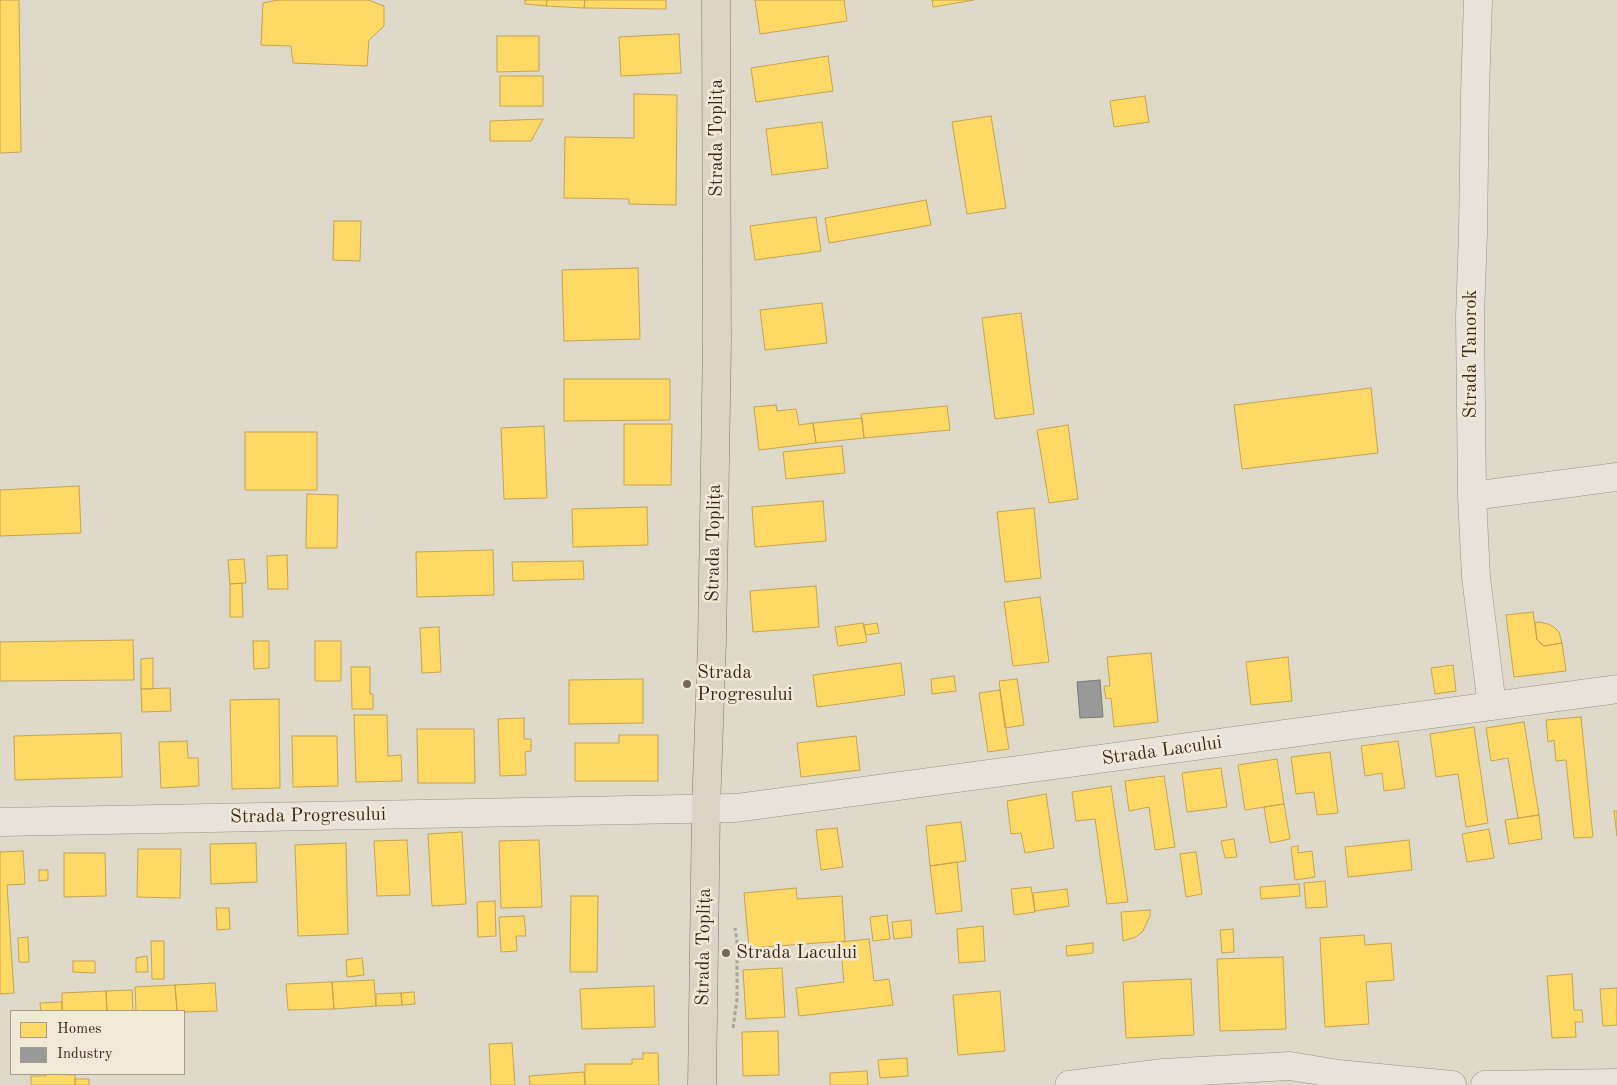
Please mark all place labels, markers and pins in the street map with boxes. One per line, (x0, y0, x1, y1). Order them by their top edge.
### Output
place label: Strada Progresului (697, 662, 793, 706)
marker: Strada Progresului (681, 678, 693, 690)
place label: Strada Lacului (736, 942, 857, 964)
marker: Strada Lacului (720, 947, 732, 959)

